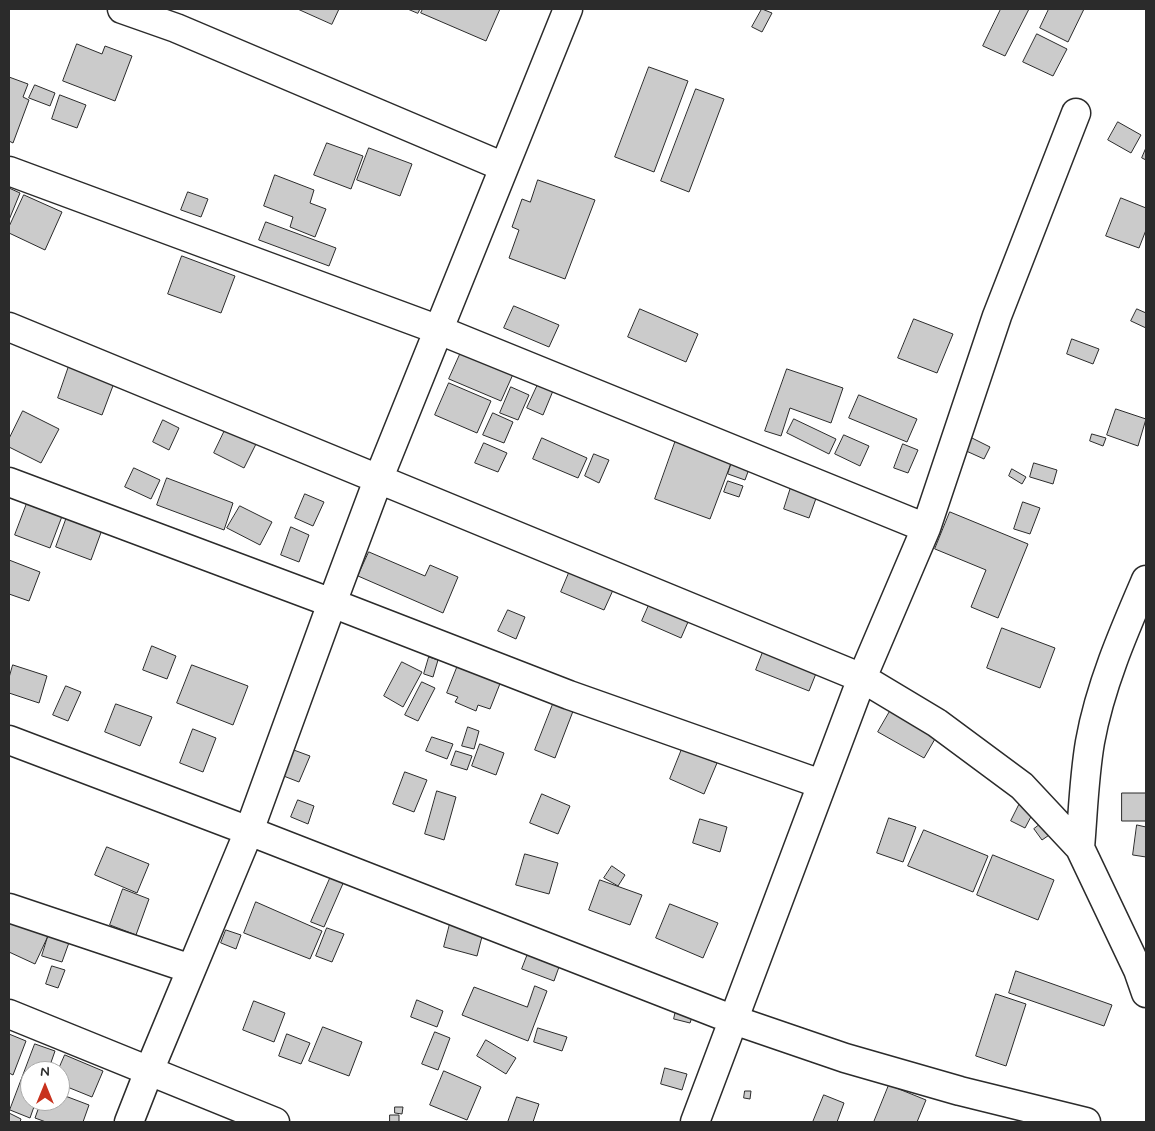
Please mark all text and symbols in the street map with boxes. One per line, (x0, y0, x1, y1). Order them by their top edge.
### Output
north arrow (20, 1061, 70, 1111)
text: N (40, 1063, 50, 1081)

